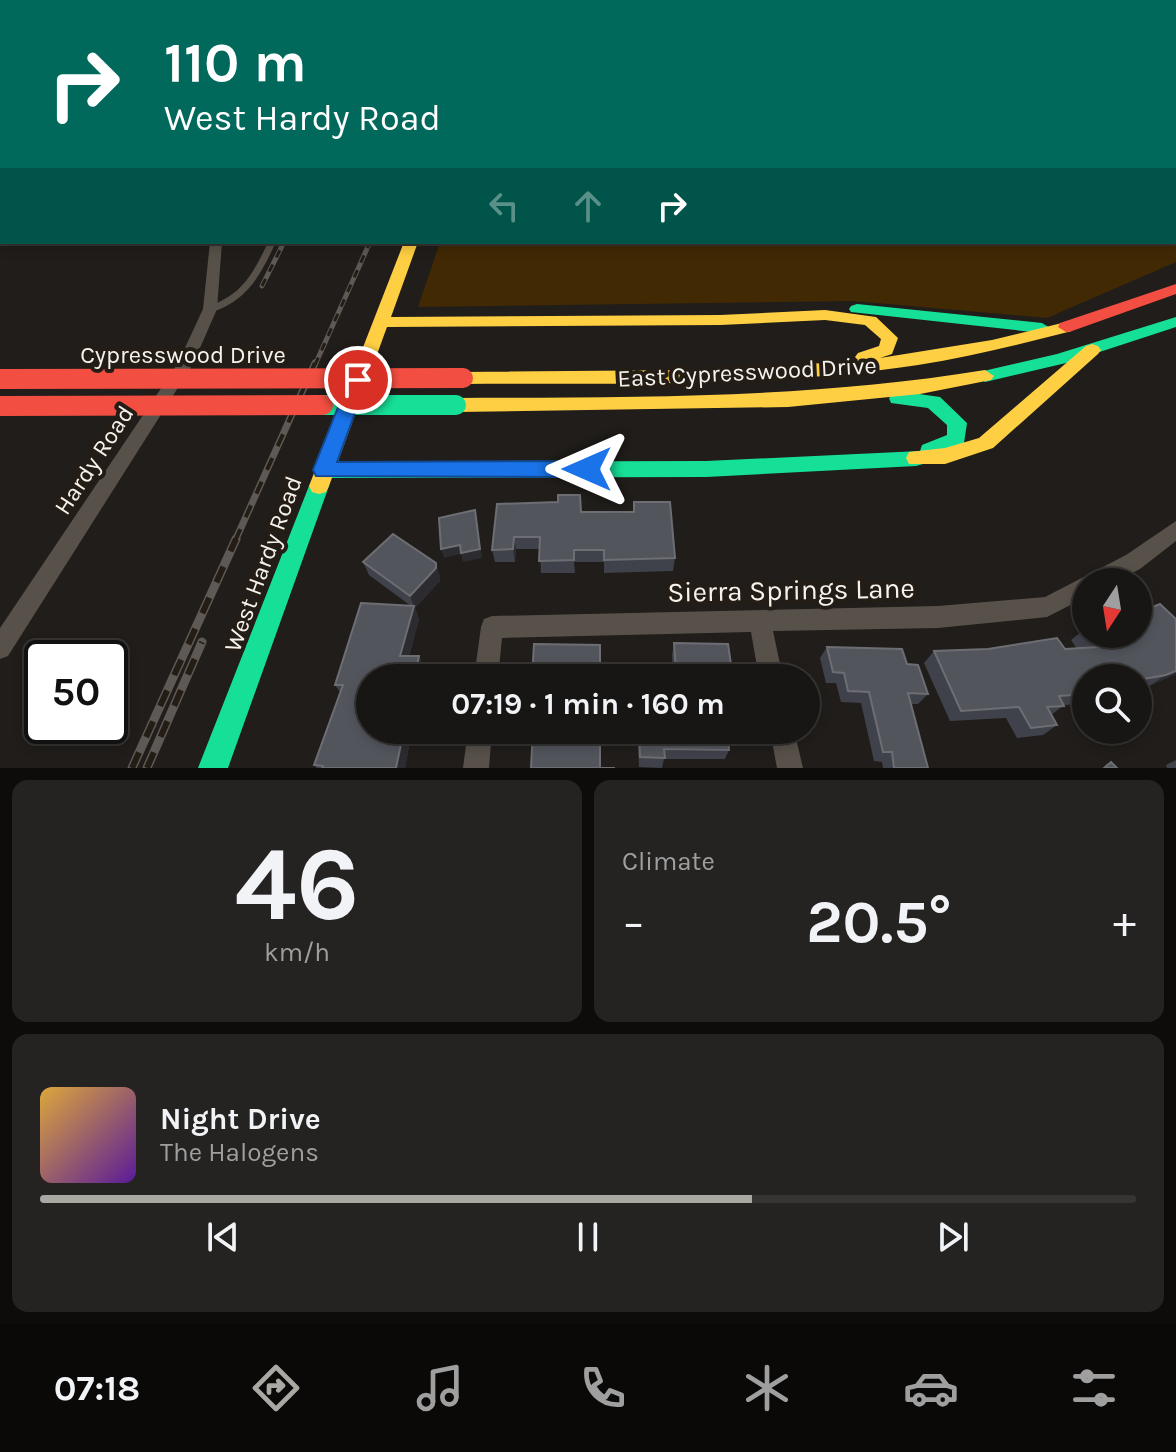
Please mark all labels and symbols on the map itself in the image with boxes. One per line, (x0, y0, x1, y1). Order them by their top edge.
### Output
street label: Cypresswood Drive (80, 341, 286, 369)
pin (324, 346, 392, 414)
street label: East Cypresswood Drive (617, 351, 877, 393)
street label: Hardy Road (48, 400, 140, 520)
position arrow (545, 427, 629, 511)
street label: West Hardy Road (218, 472, 308, 656)
north arrow (1072, 568, 1152, 648)
street label: Sierra Springs Lane (667, 571, 915, 609)
speed limit sign: 50 (24, 640, 128, 744)

